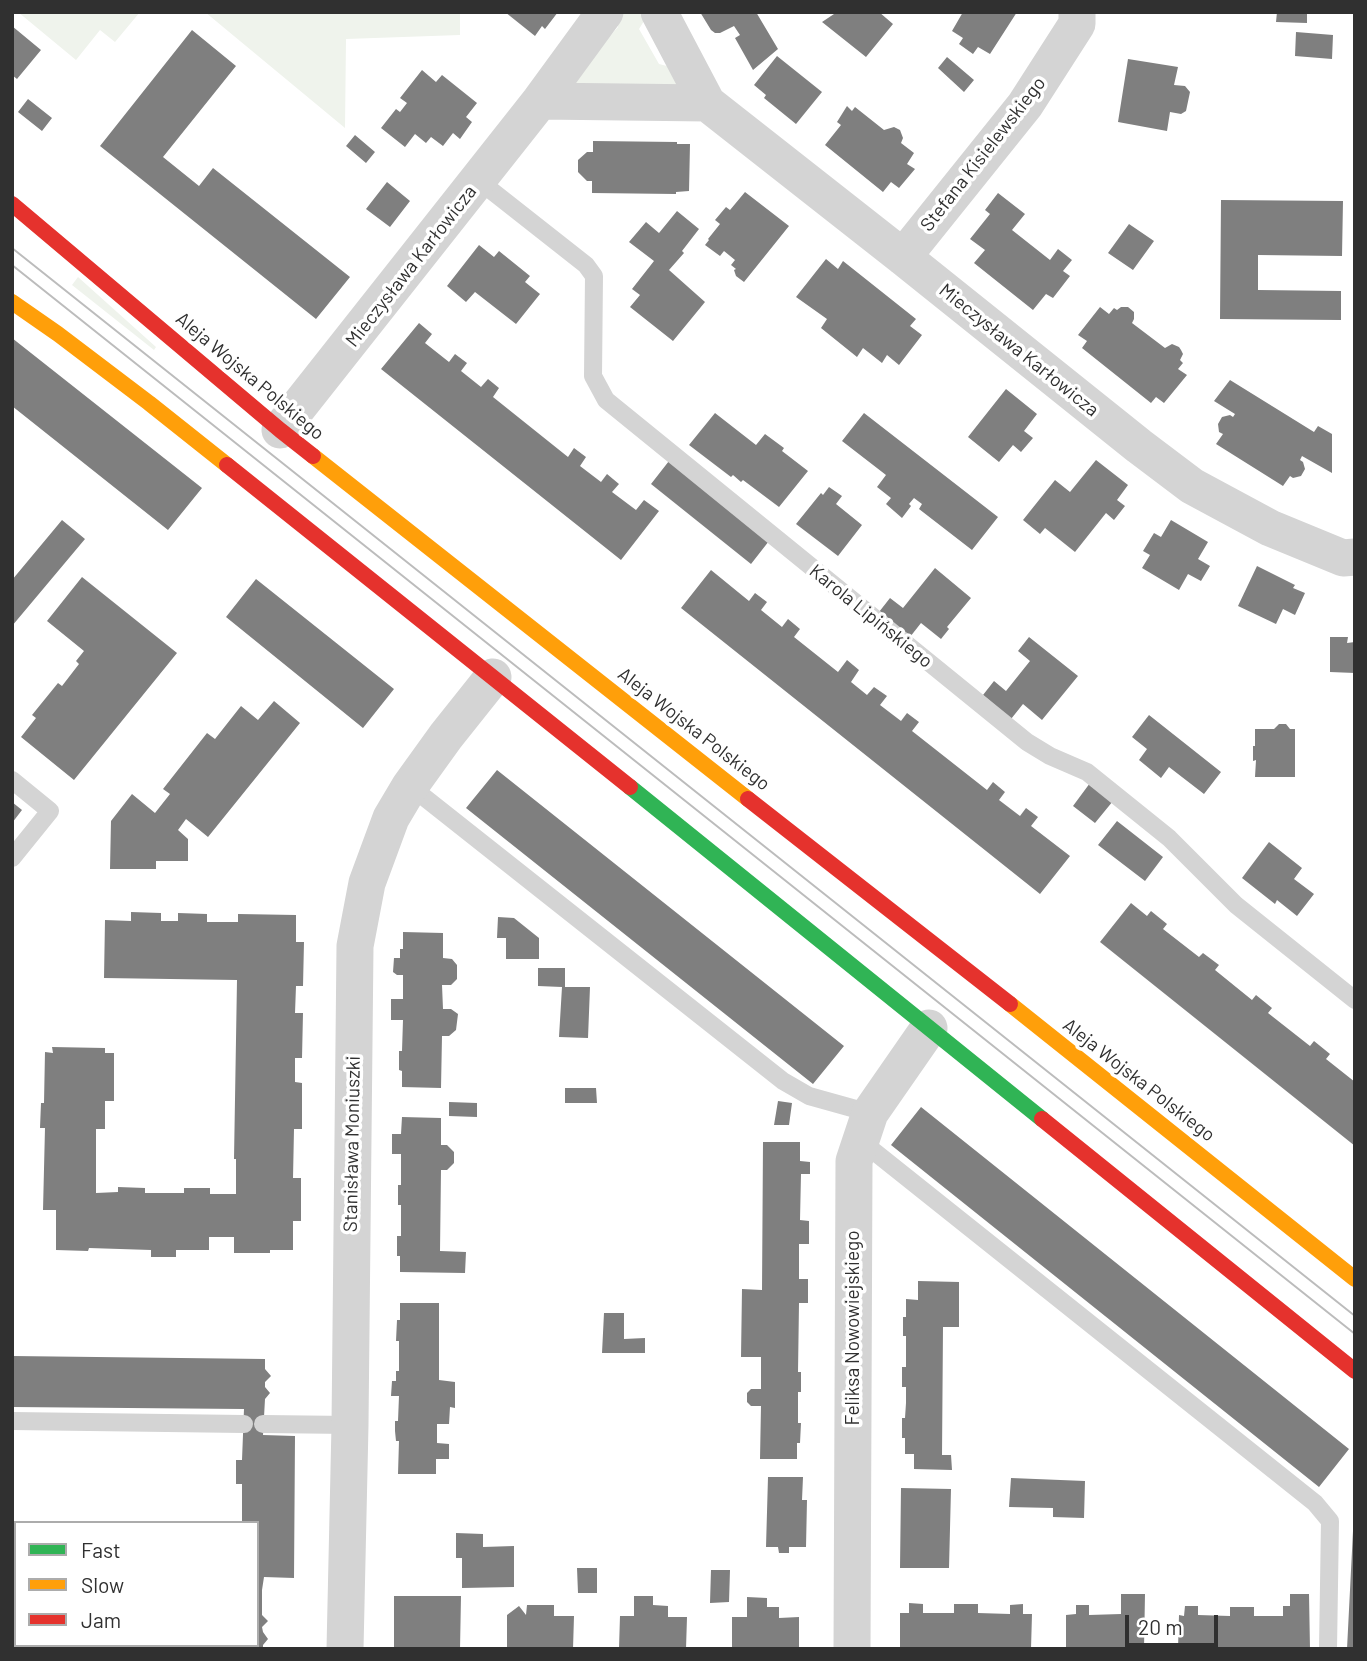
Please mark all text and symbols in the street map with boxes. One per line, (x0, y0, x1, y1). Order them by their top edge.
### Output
street label: Stefana Kisielewskiego (916, 72, 1050, 236)
street label: Mieczysława Karłowicza (341, 181, 481, 351)
street label: Mieczysława Karłowicza (935, 279, 1103, 421)
street label: Aleja Wojska Polskiego (171, 307, 329, 445)
street label: Karola Lipińskiego (805, 559, 937, 673)
street label: Aleja Wojska Polskiego (613, 663, 775, 795)
street label: Aleja Wojska Polskiego (1058, 1014, 1220, 1146)
street label: Stanisława Moniuszki (339, 1056, 365, 1232)
street label: Feliksa Nowowiejskiego (842, 1230, 864, 1426)
legend (14, 1521, 259, 1647)
text: Fast (81, 1537, 121, 1562)
text: Slow (81, 1572, 124, 1597)
scale bar (1129, 1602, 1222, 1646)
text: Jam (81, 1607, 121, 1632)
text: 20 m (1138, 1614, 1183, 1639)

